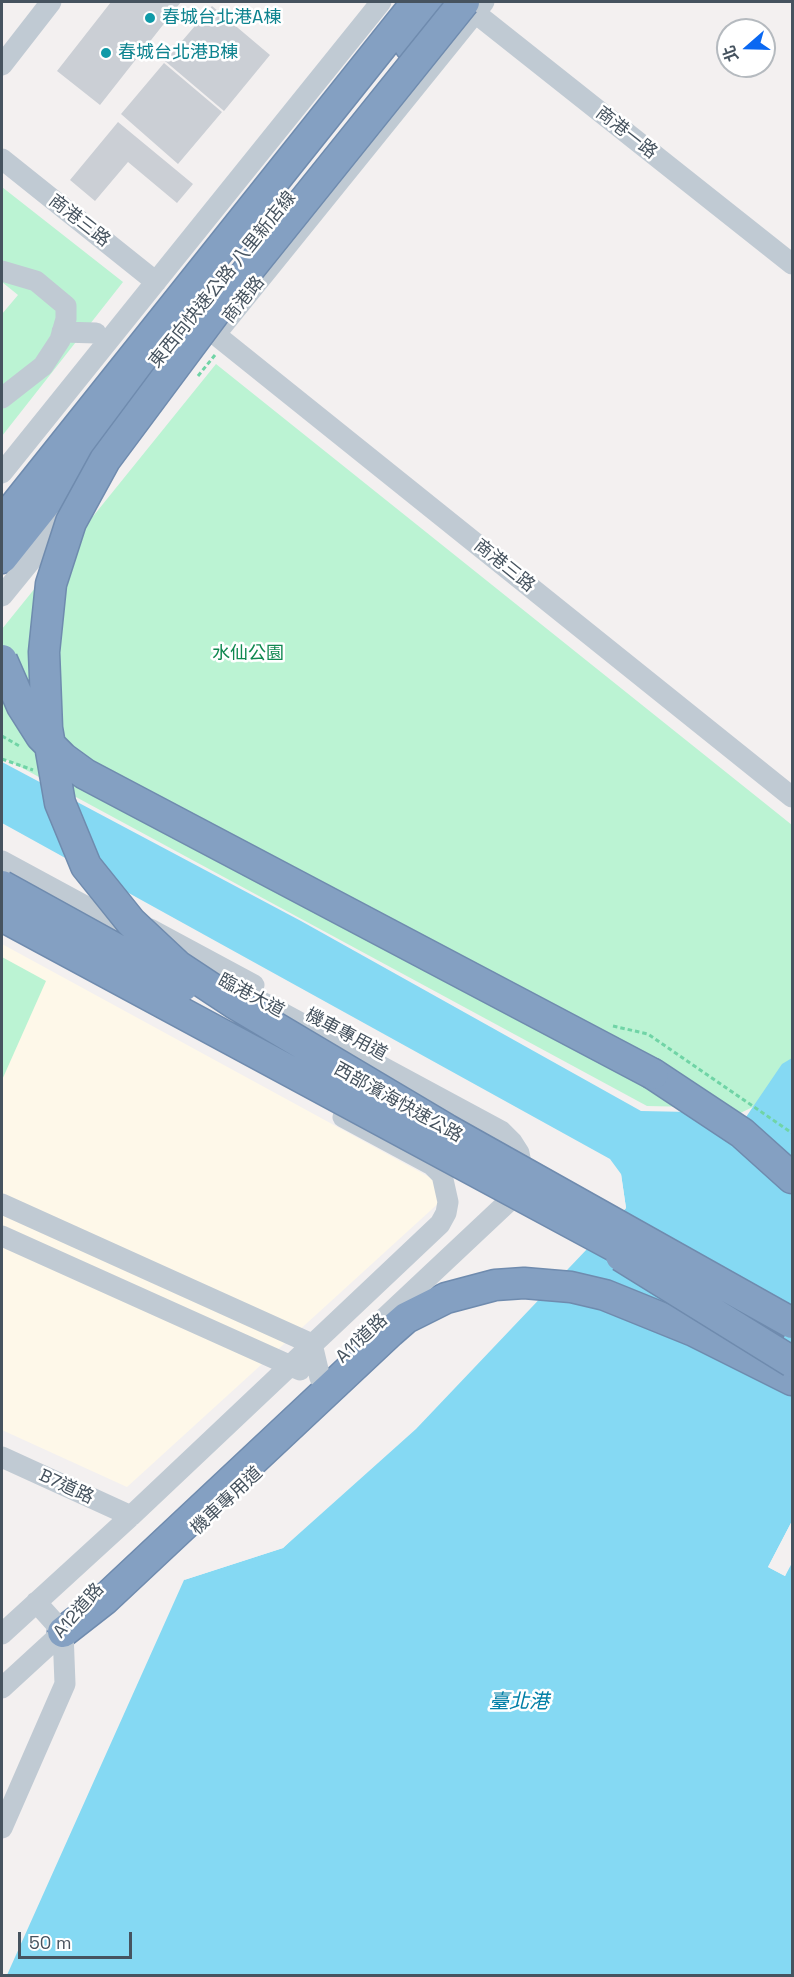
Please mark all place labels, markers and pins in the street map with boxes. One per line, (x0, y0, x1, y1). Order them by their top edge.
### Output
place label: 春城台北港A棟 (162, 7, 281, 29)
marker: 春城台北港A棟 (143, 11, 157, 25)
place label: 春城台北港B棟 (118, 42, 238, 64)
marker: 春城台北港B棟 (99, 46, 113, 60)

